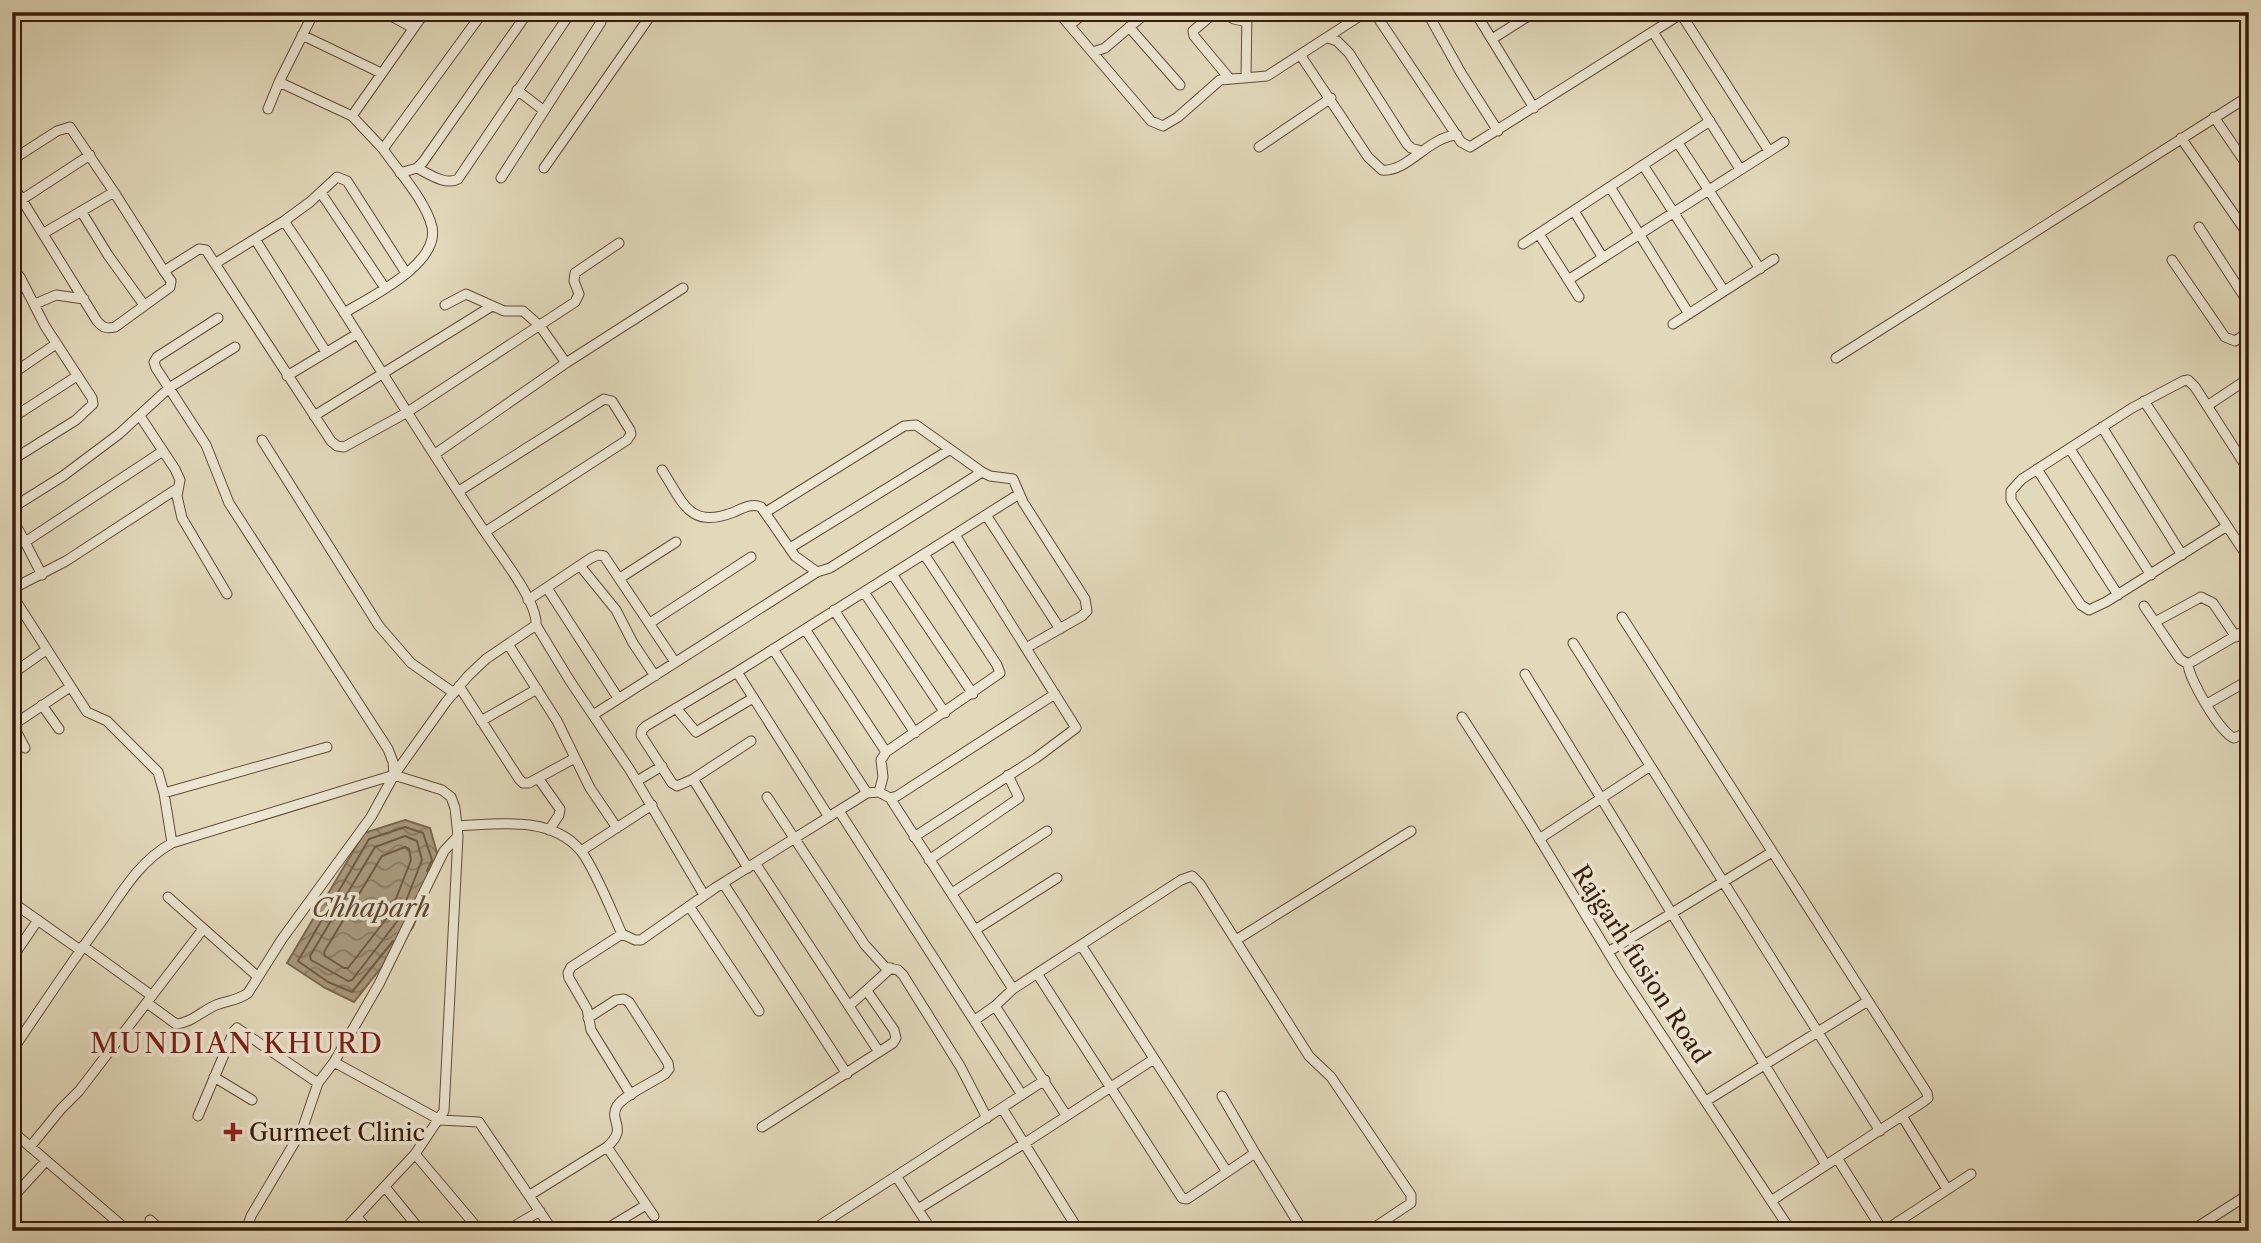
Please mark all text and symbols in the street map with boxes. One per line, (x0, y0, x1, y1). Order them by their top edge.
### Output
street label: Rajgarh fusion Road (1566, 859, 1716, 1069)
water label: Chhaparh (312, 892, 430, 924)
district label: MUNDIAN KHURD (90, 1026, 384, 1060)
place label: Gurmeet Clinic (249, 1118, 425, 1147)
marker: Gurmeet Clinic (223, 1122, 243, 1142)

